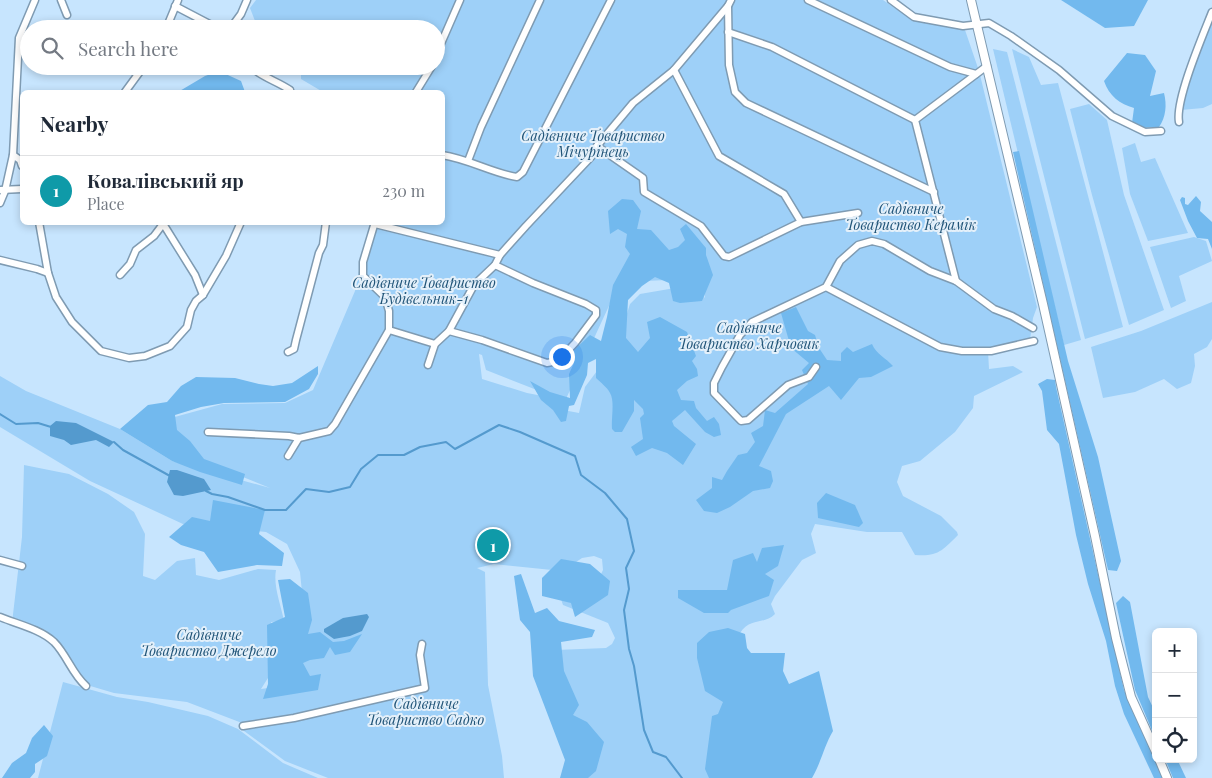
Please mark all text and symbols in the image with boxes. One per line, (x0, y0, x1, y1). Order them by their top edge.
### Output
search box (20, 20, 445, 75)
icon: search (38, 34, 66, 62)
text: Search here (78, 35, 178, 61)
text: Nearby (40, 109, 109, 137)
park label: Садівниче Товариство Мічурінець (521, 126, 665, 161)
text: Ковалівський яр (87, 167, 244, 193)
text: 1 (53, 180, 59, 201)
text: 230 m (382, 180, 425, 201)
text: Place (87, 193, 125, 214)
park label: Садівниче Товариство Керамік (846, 199, 976, 234)
park label: Садівниче Товариство Будівельник-1 (352, 273, 496, 308)
park label: Садівниче Товариство Харчовик (679, 318, 820, 353)
your location (549, 344, 575, 370)
pin: 1 (477, 526, 509, 564)
park label: Садівниче Товариство Джерело (141, 625, 277, 660)
map controls (1152, 628, 1197, 763)
button: + (1152, 628, 1197, 673)
button: − (1152, 673, 1197, 718)
park label: Садівниче Товариство Садко (368, 694, 485, 729)
button: locate (1152, 718, 1197, 763)

